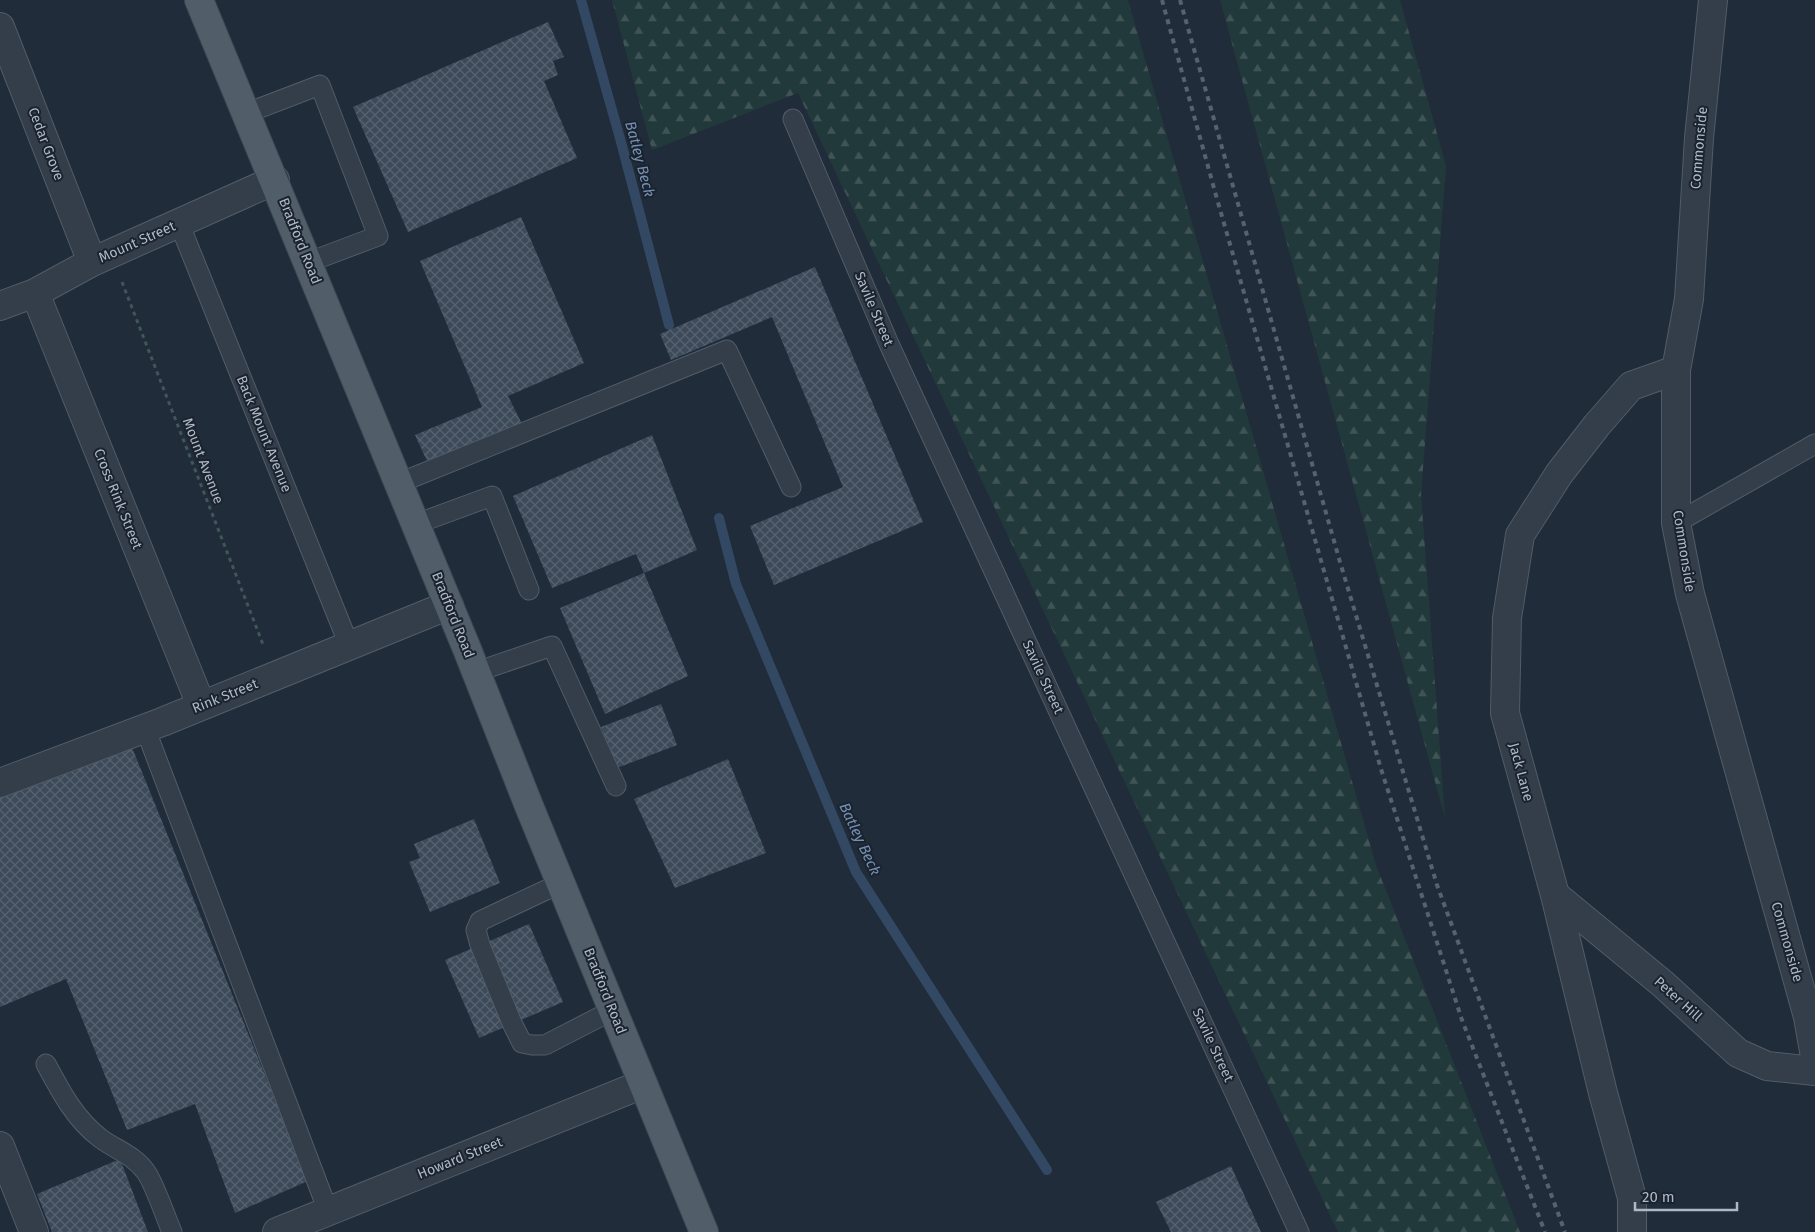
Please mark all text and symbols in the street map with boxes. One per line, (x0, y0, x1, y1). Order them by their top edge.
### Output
street label: Cedar Grove (24, 105, 68, 183)
street label: Commonside (1687, 106, 1711, 190)
water label: Batley Beck (621, 119, 659, 199)
street label: Bradford Road (275, 195, 325, 287)
street label: Mount Street (96, 217, 179, 266)
street label: Savile Street (851, 269, 898, 350)
street label: Back Mount Avenue (233, 373, 295, 495)
street label: Mount Avenue (179, 416, 227, 506)
street label: Cross Rink Street (90, 446, 146, 553)
street label: Commonside (1669, 509, 1699, 593)
street label: Bradford Road (428, 569, 478, 661)
street label: Savile Street (1019, 638, 1068, 717)
street label: Rink Street (190, 675, 261, 717)
street label: Jack Lane (1505, 741, 1537, 803)
water label: Batley Beck (835, 800, 885, 878)
street label: Commonside (1767, 900, 1807, 984)
street label: Bradford Road (580, 945, 630, 1037)
street label: Peter Hill (1651, 973, 1705, 1025)
street label: Savile Street (1189, 1006, 1238, 1085)
street label: Howard Street (415, 1133, 506, 1183)
scale bar (1635, 1180, 1738, 1212)
text: 20 m (1642, 1188, 1675, 1206)

